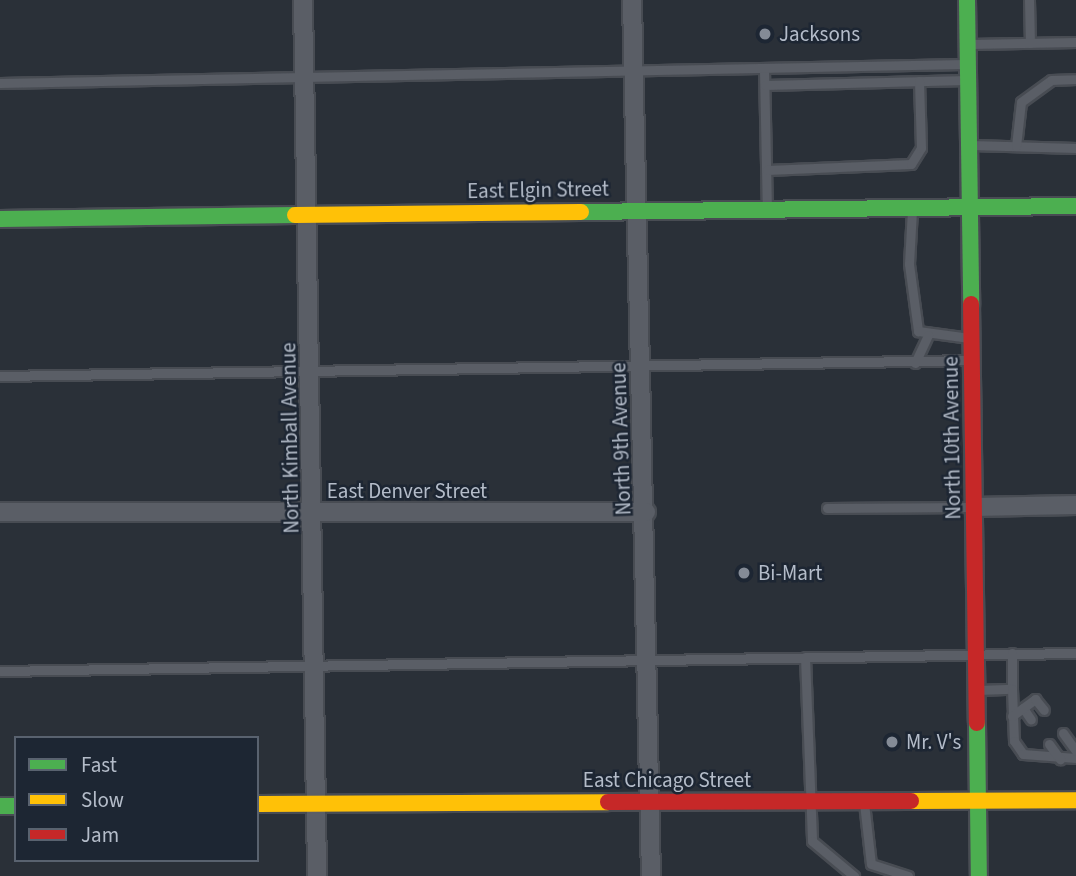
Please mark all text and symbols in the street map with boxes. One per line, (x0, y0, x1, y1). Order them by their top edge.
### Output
place label: Jacksons (779, 21, 860, 47)
marker: Jacksons (757, 26, 773, 42)
street label: East Elgin Street (467, 176, 609, 204)
street label: North Kimball Avenue (276, 342, 304, 534)
street label: North 10th Avenue (938, 356, 966, 520)
street label: North 9th Avenue (606, 362, 636, 516)
street label: East Denver Street (327, 478, 487, 504)
place label: Bi-Mart (758, 560, 822, 586)
marker: Bi-Mart (736, 565, 752, 581)
place label: Mr. V's (906, 729, 961, 755)
marker: Mr. V's (884, 734, 900, 750)
legend (14, 736, 259, 862)
text: Fast (81, 750, 117, 780)
street label: East Chicago Street (583, 767, 751, 793)
text: Slow (81, 785, 124, 815)
text: Jam (81, 820, 119, 850)

